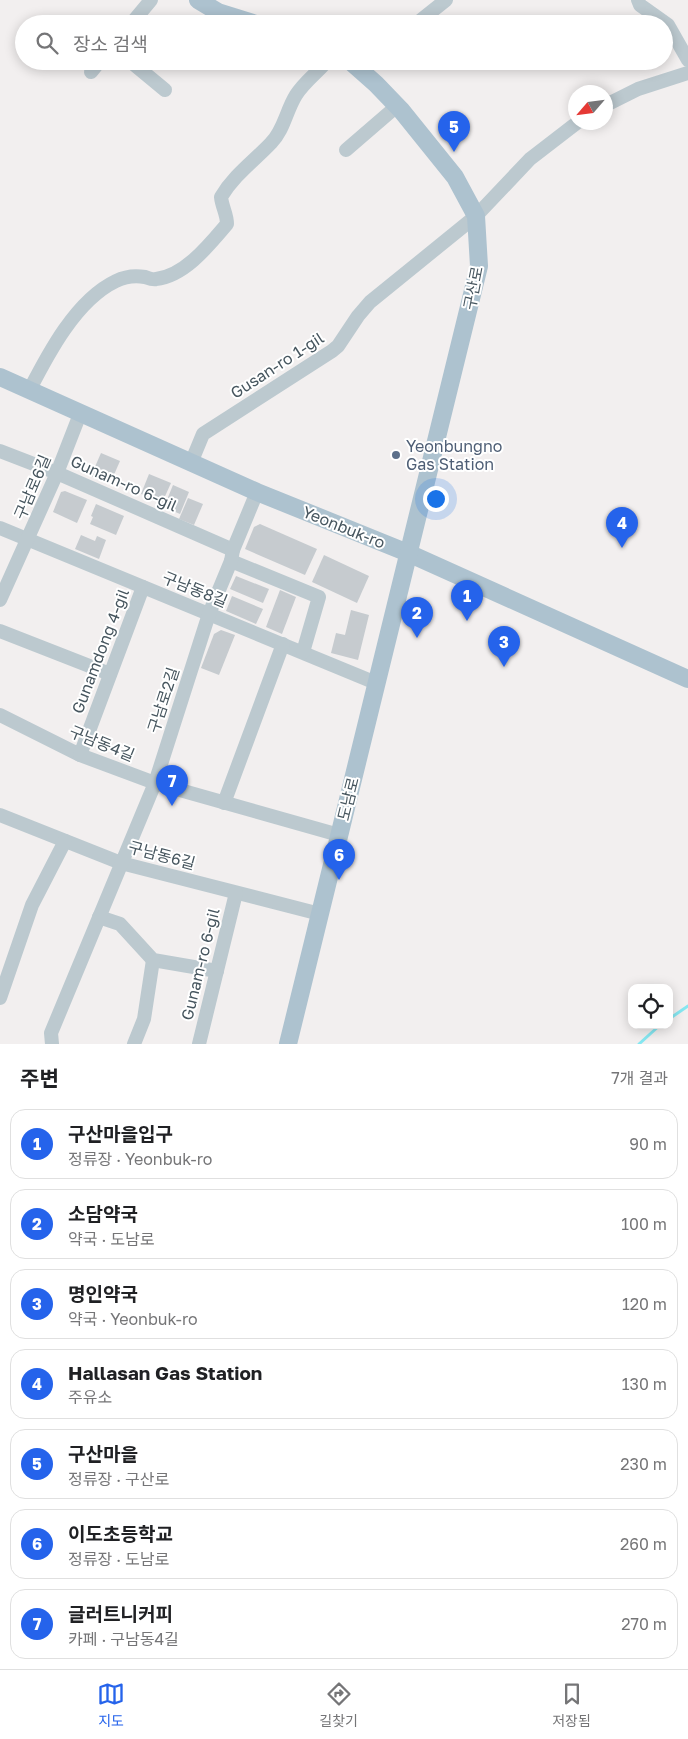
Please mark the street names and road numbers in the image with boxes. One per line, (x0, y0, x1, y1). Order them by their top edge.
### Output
street label: 구산로 (459, 264, 487, 312)
street label: Gusan-ro 1-gil (227, 327, 327, 403)
street label: Gunam-ro 6-gil (68, 451, 180, 515)
street label: 구남로6길 (9, 452, 55, 522)
street label: Yeonbuk-ro (300, 501, 388, 553)
street label: 구남동8길 (159, 567, 231, 611)
street label: Gunamdong 4-gil (67, 586, 133, 716)
street label: 구남로2길 (143, 664, 183, 736)
street label: 구남동4길 (66, 721, 138, 765)
street label: 도남로 (333, 775, 363, 823)
street label: 구남동6길 (126, 836, 198, 874)
street label: Gunam-ro 6-gil (176, 906, 224, 1022)

